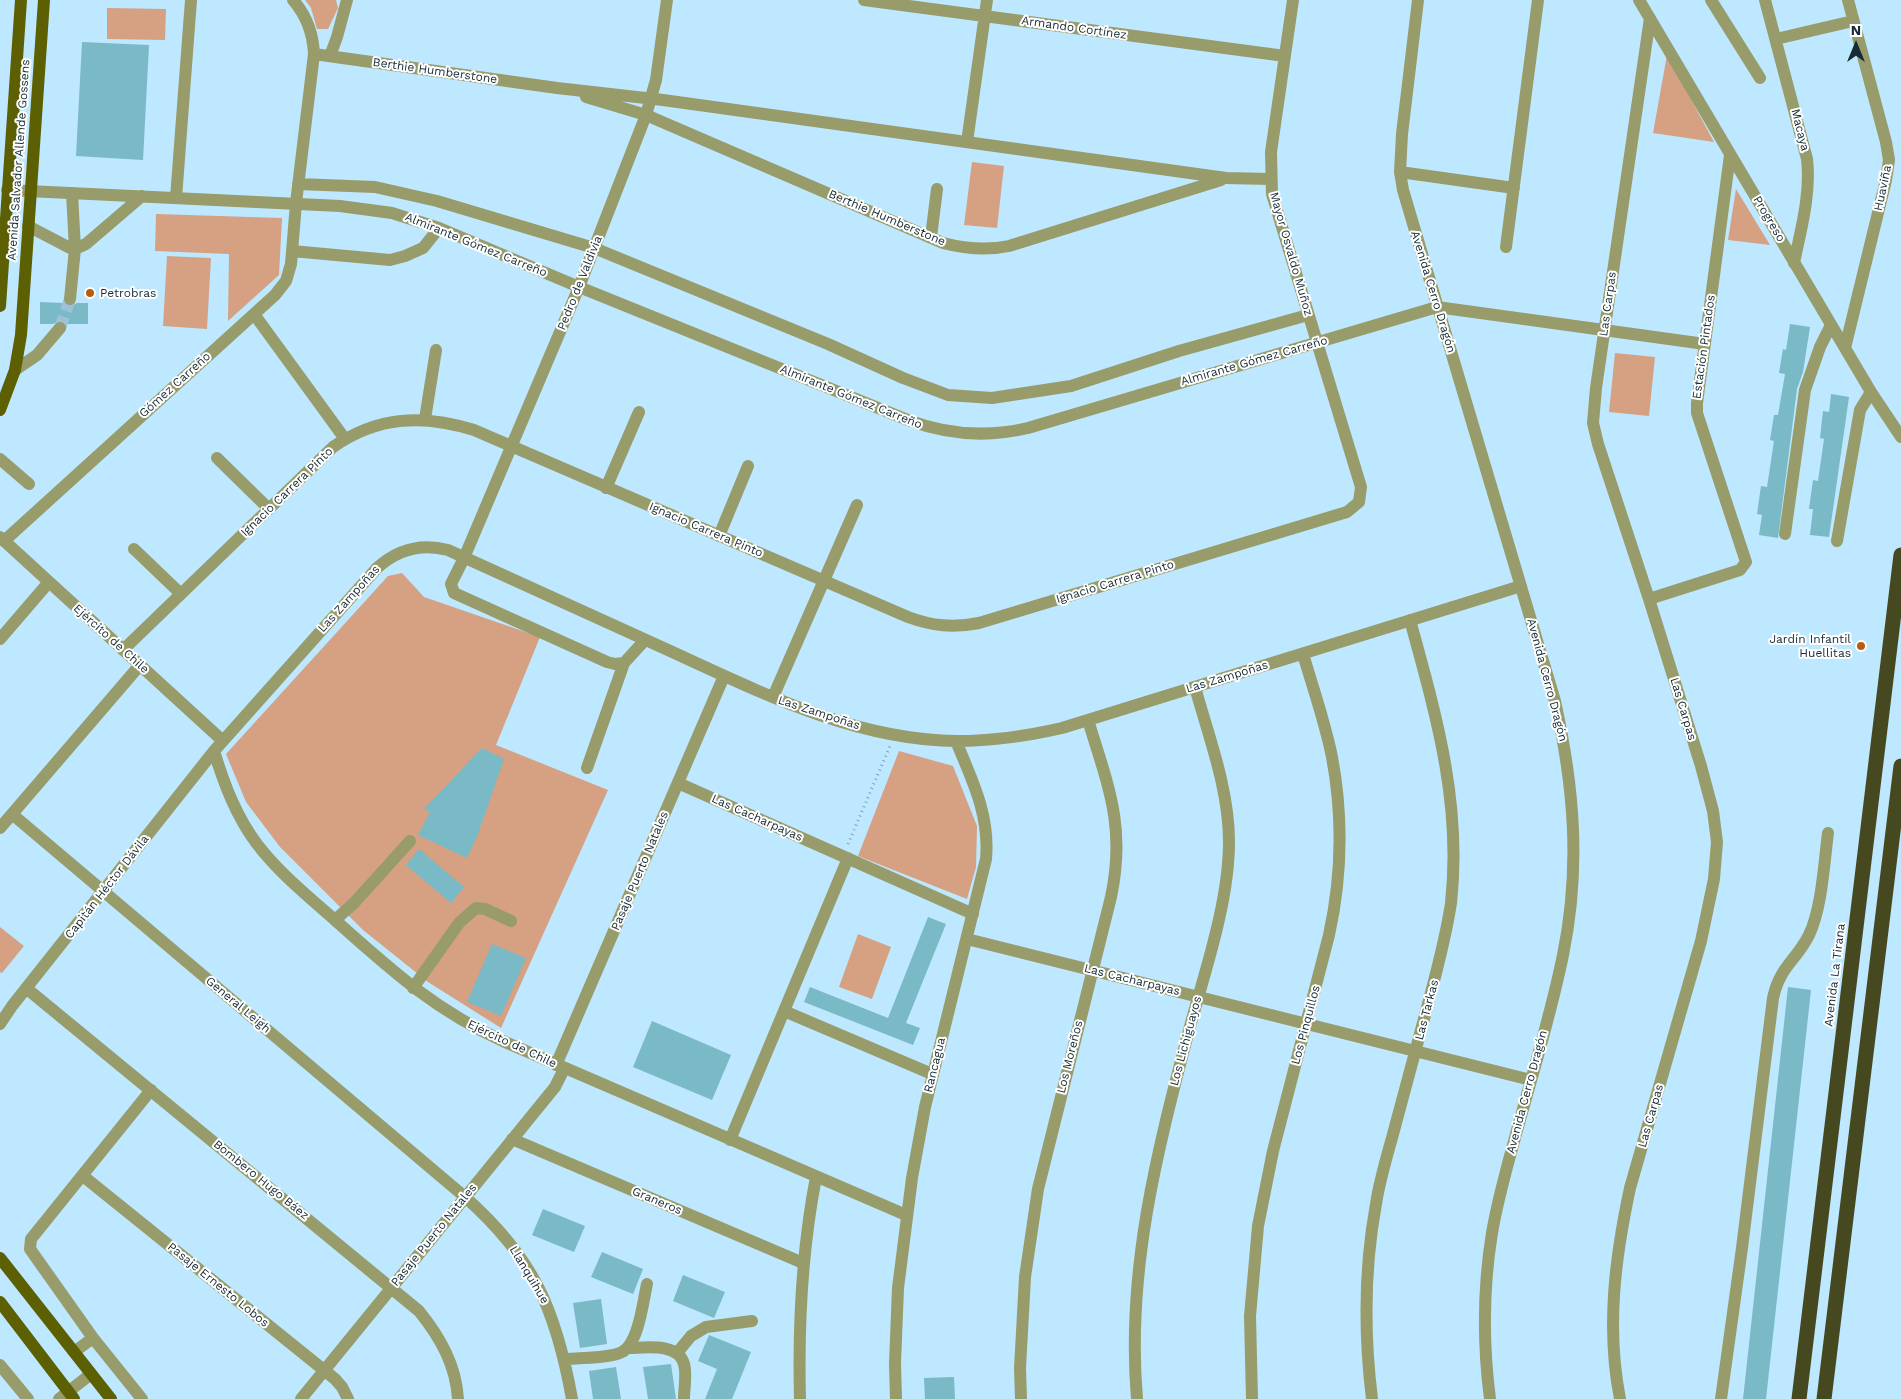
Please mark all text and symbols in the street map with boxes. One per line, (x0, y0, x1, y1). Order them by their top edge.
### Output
street label: Armando Cortínez (1020, 13, 1128, 43)
north arrow (1831, 20, 1881, 70)
text: N (1851, 22, 1861, 38)
street label: Berthie Humberstone (372, 55, 498, 87)
street label: Avenida Salvador Allende Gossens (5, 59, 33, 261)
street label: Macaya (1788, 107, 1812, 153)
street label: Huaviña (1871, 164, 1895, 212)
street label: Berthie Humberstone (826, 187, 948, 249)
street label: Mayor Osvaldo Muñoz (1266, 190, 1316, 318)
street label: Progreso (1750, 194, 1788, 244)
street label: Almirante Gómez Carreño (403, 210, 549, 280)
street label: Avenida Cerro Dragón (1408, 229, 1458, 355)
street label: Pedro de Valdivia (554, 234, 606, 332)
street label: Las Carpas (1596, 271, 1620, 337)
place label: Petrobras (100, 286, 156, 300)
marker: Petrobras (84, 287, 96, 299)
street label: Estación Pintados (1690, 294, 1718, 400)
street label: Almirante Gómez Carreño (1179, 333, 1329, 389)
street label: Gómez Carreño (136, 349, 214, 421)
street label: Almirante Gómez Carreño (778, 362, 924, 432)
street label: Ignacio Carrera Pinto (238, 444, 336, 540)
street label: Ignacio Carrera Pinto (647, 499, 765, 561)
street label: Ignacio Carrera Pinto (1054, 557, 1176, 607)
street label: Las Zampoñas (315, 562, 383, 636)
street label: Ejército de Chile (70, 601, 152, 677)
street label: Avenida Cerro Dragón (1524, 617, 1570, 743)
place label: Jardín Infantil Huellitas (1769, 632, 1851, 660)
marker: Jardín Infantil Huellitas (1855, 640, 1867, 652)
street label: Las Zampoñas (1184, 658, 1270, 696)
street label: Las Carpas (1667, 676, 1699, 742)
street label: Las Zampoñas (776, 693, 862, 733)
street label: Las Cacharpayas (709, 791, 805, 845)
street label: Pasaje Puerto Natales (608, 809, 672, 933)
street label: Capitán Héctor Dávila (62, 832, 152, 942)
street label: Avenida La Tirana (1822, 923, 1848, 1027)
street label: Las Cacharpayas (1083, 961, 1181, 999)
street label: General Leigh (203, 974, 273, 1036)
street label: Las Tarkas (1412, 978, 1442, 1042)
street label: Los Pinquillos (1288, 984, 1324, 1066)
street label: Los Lichiguayos (1167, 995, 1205, 1087)
street label: Ejército de Chile (465, 1017, 559, 1071)
street label: Los Moreños (1054, 1019, 1086, 1095)
street label: Avenida Cerro Dragón (1504, 1029, 1550, 1155)
street label: Rancagua (921, 1036, 949, 1094)
street label: Las Carpas (1635, 1083, 1667, 1149)
street label: Bombero Hugo Báez (210, 1137, 312, 1223)
street label: Pasaje Puerto Natales (388, 1181, 480, 1289)
street label: Graneros (630, 1184, 684, 1218)
street label: Pasaje Ernesto Lobos (164, 1240, 272, 1330)
street label: Llanquihue (506, 1243, 552, 1307)

